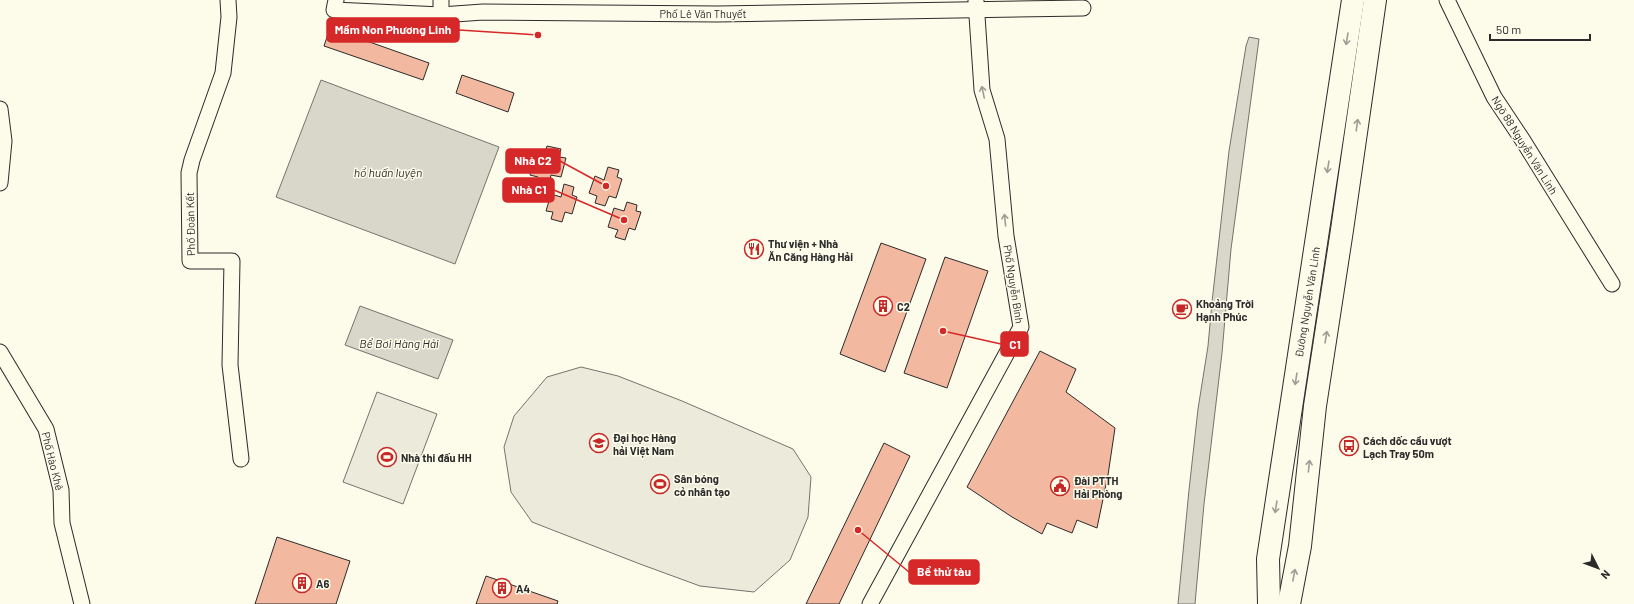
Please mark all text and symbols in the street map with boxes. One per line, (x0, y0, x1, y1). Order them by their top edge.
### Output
street label: Phố Lê Văn Thuyết (659, 7, 747, 20)
scale bar (1490, 16, 1590, 42)
callout: Mầm Non Phương Linh (327, 18, 459, 42)
text: Mầm Non Phương Linh (335, 22, 451, 36)
text: 50 m (1496, 22, 1521, 36)
one-way arrow (1343, 32, 1351, 45)
one-way arrow (979, 86, 987, 99)
street label: Ngõ 88 Nguyễn Văn Linh (1489, 93, 1561, 197)
one-way arrow (1353, 119, 1361, 132)
callout: Nhà C2 (506, 149, 560, 173)
text: Nhà C2 (514, 153, 552, 167)
one-way arrow (1324, 160, 1332, 173)
water label: hồ huấn luyện (354, 165, 422, 179)
callout: Nhà C1 (503, 178, 554, 202)
text: Nhà C1 (512, 182, 546, 196)
street label: Phố Đoàn Kết (183, 192, 197, 256)
one-way arrow (1001, 214, 1008, 227)
place label: Thư viện + Nhà Ăn Căng Hàng Hải (768, 237, 853, 263)
restaurant icon: Thư viện + Nhà Ăn Căng Hàng Hải (743, 238, 765, 260)
street label: Phố Nguyễn Bình (1001, 244, 1027, 324)
street label: Đường Nguyễn Văn Linh (1292, 246, 1322, 358)
building icon: C2 (872, 295, 894, 317)
place label: Khoảng Trời Hạnh Phúc (1196, 297, 1254, 323)
cafe icon: Khoảng Trời Hạnh Phúc (1171, 298, 1193, 320)
place label: C2 (897, 300, 910, 313)
one-way arrow (1322, 331, 1330, 344)
callout: C1 (1001, 332, 1028, 356)
water label: Bể Bơi Hàng Hải (359, 336, 439, 350)
text: C1 (1009, 337, 1021, 351)
one-way arrow (1291, 372, 1299, 385)
street label: Phố Hào Khê (39, 430, 67, 492)
place label: Đại học Hàng hải Việt Nam (613, 431, 676, 458)
school or university icon: Đại học Hàng hải Việt Nam (588, 432, 610, 454)
place label: Cách dốc cầu vượt Lạch Tray 50m (1363, 434, 1452, 460)
bus stop icon: Cách dốc cầu vượt Lạch Tray 50m (1338, 435, 1360, 457)
sports icon: Nhà thi đấu HH (376, 446, 398, 468)
place label: Nhà thi đấu HH (401, 451, 472, 464)
one-way arrow (1305, 460, 1312, 473)
place label: Sân bóng cỏ nhân tạo (674, 472, 730, 498)
sports icon: Sân bóng cỏ nhân tạo (649, 473, 671, 495)
place label: Đài PTTH Hải Phòng (1074, 474, 1122, 500)
public building icon: Đài PTTH Hải Phòng (1049, 475, 1071, 497)
one-way arrow (1272, 500, 1280, 513)
north arrow (1578, 548, 1618, 588)
callout: Bể thử tàu (909, 560, 979, 584)
text: Bể thử tàu (917, 564, 971, 578)
text: N (1599, 568, 1613, 582)
one-way arrow (1291, 569, 1299, 582)
building icon: A6 (291, 572, 313, 594)
place label: A6 (316, 577, 329, 590)
building icon: A4 (491, 577, 513, 599)
place label: A4 (516, 582, 530, 595)

